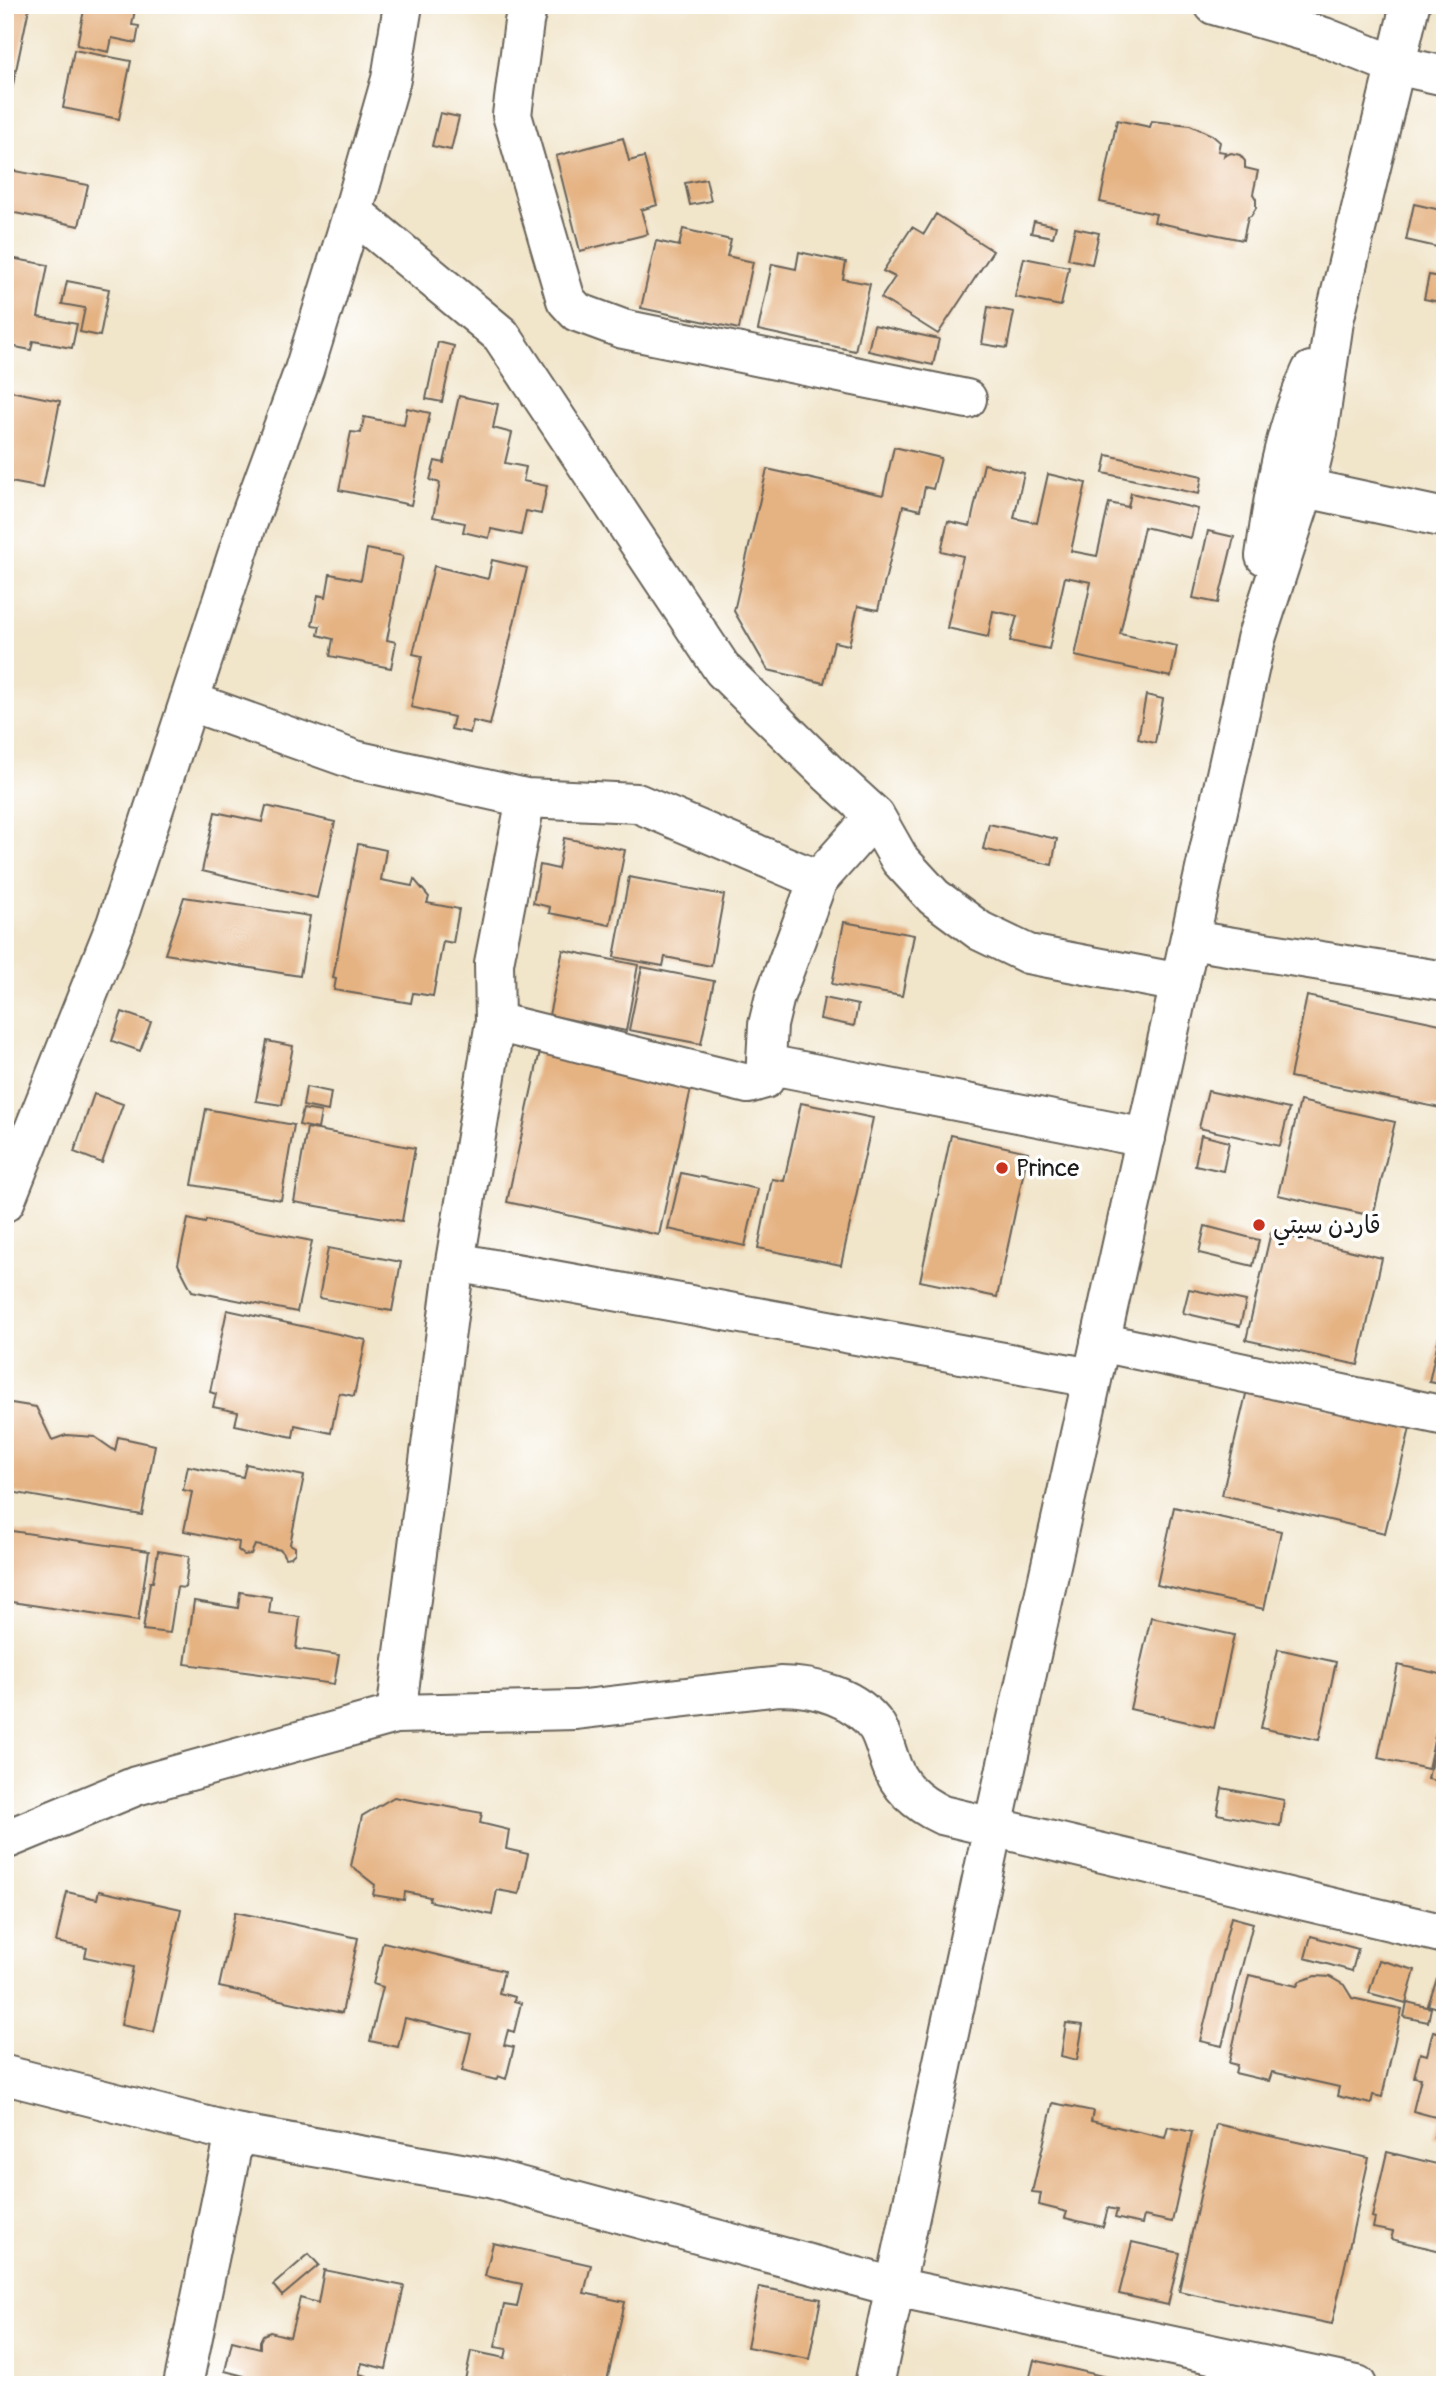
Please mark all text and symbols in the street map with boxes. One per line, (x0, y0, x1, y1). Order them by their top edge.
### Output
place label: Prince (1016, 1154, 1079, 1183)
marker: Prince (994, 1160, 1010, 1176)
place label: قاردن سيتي (1273, 1211, 1381, 1246)
marker: قاردن سيتي (1251, 1217, 1267, 1233)

